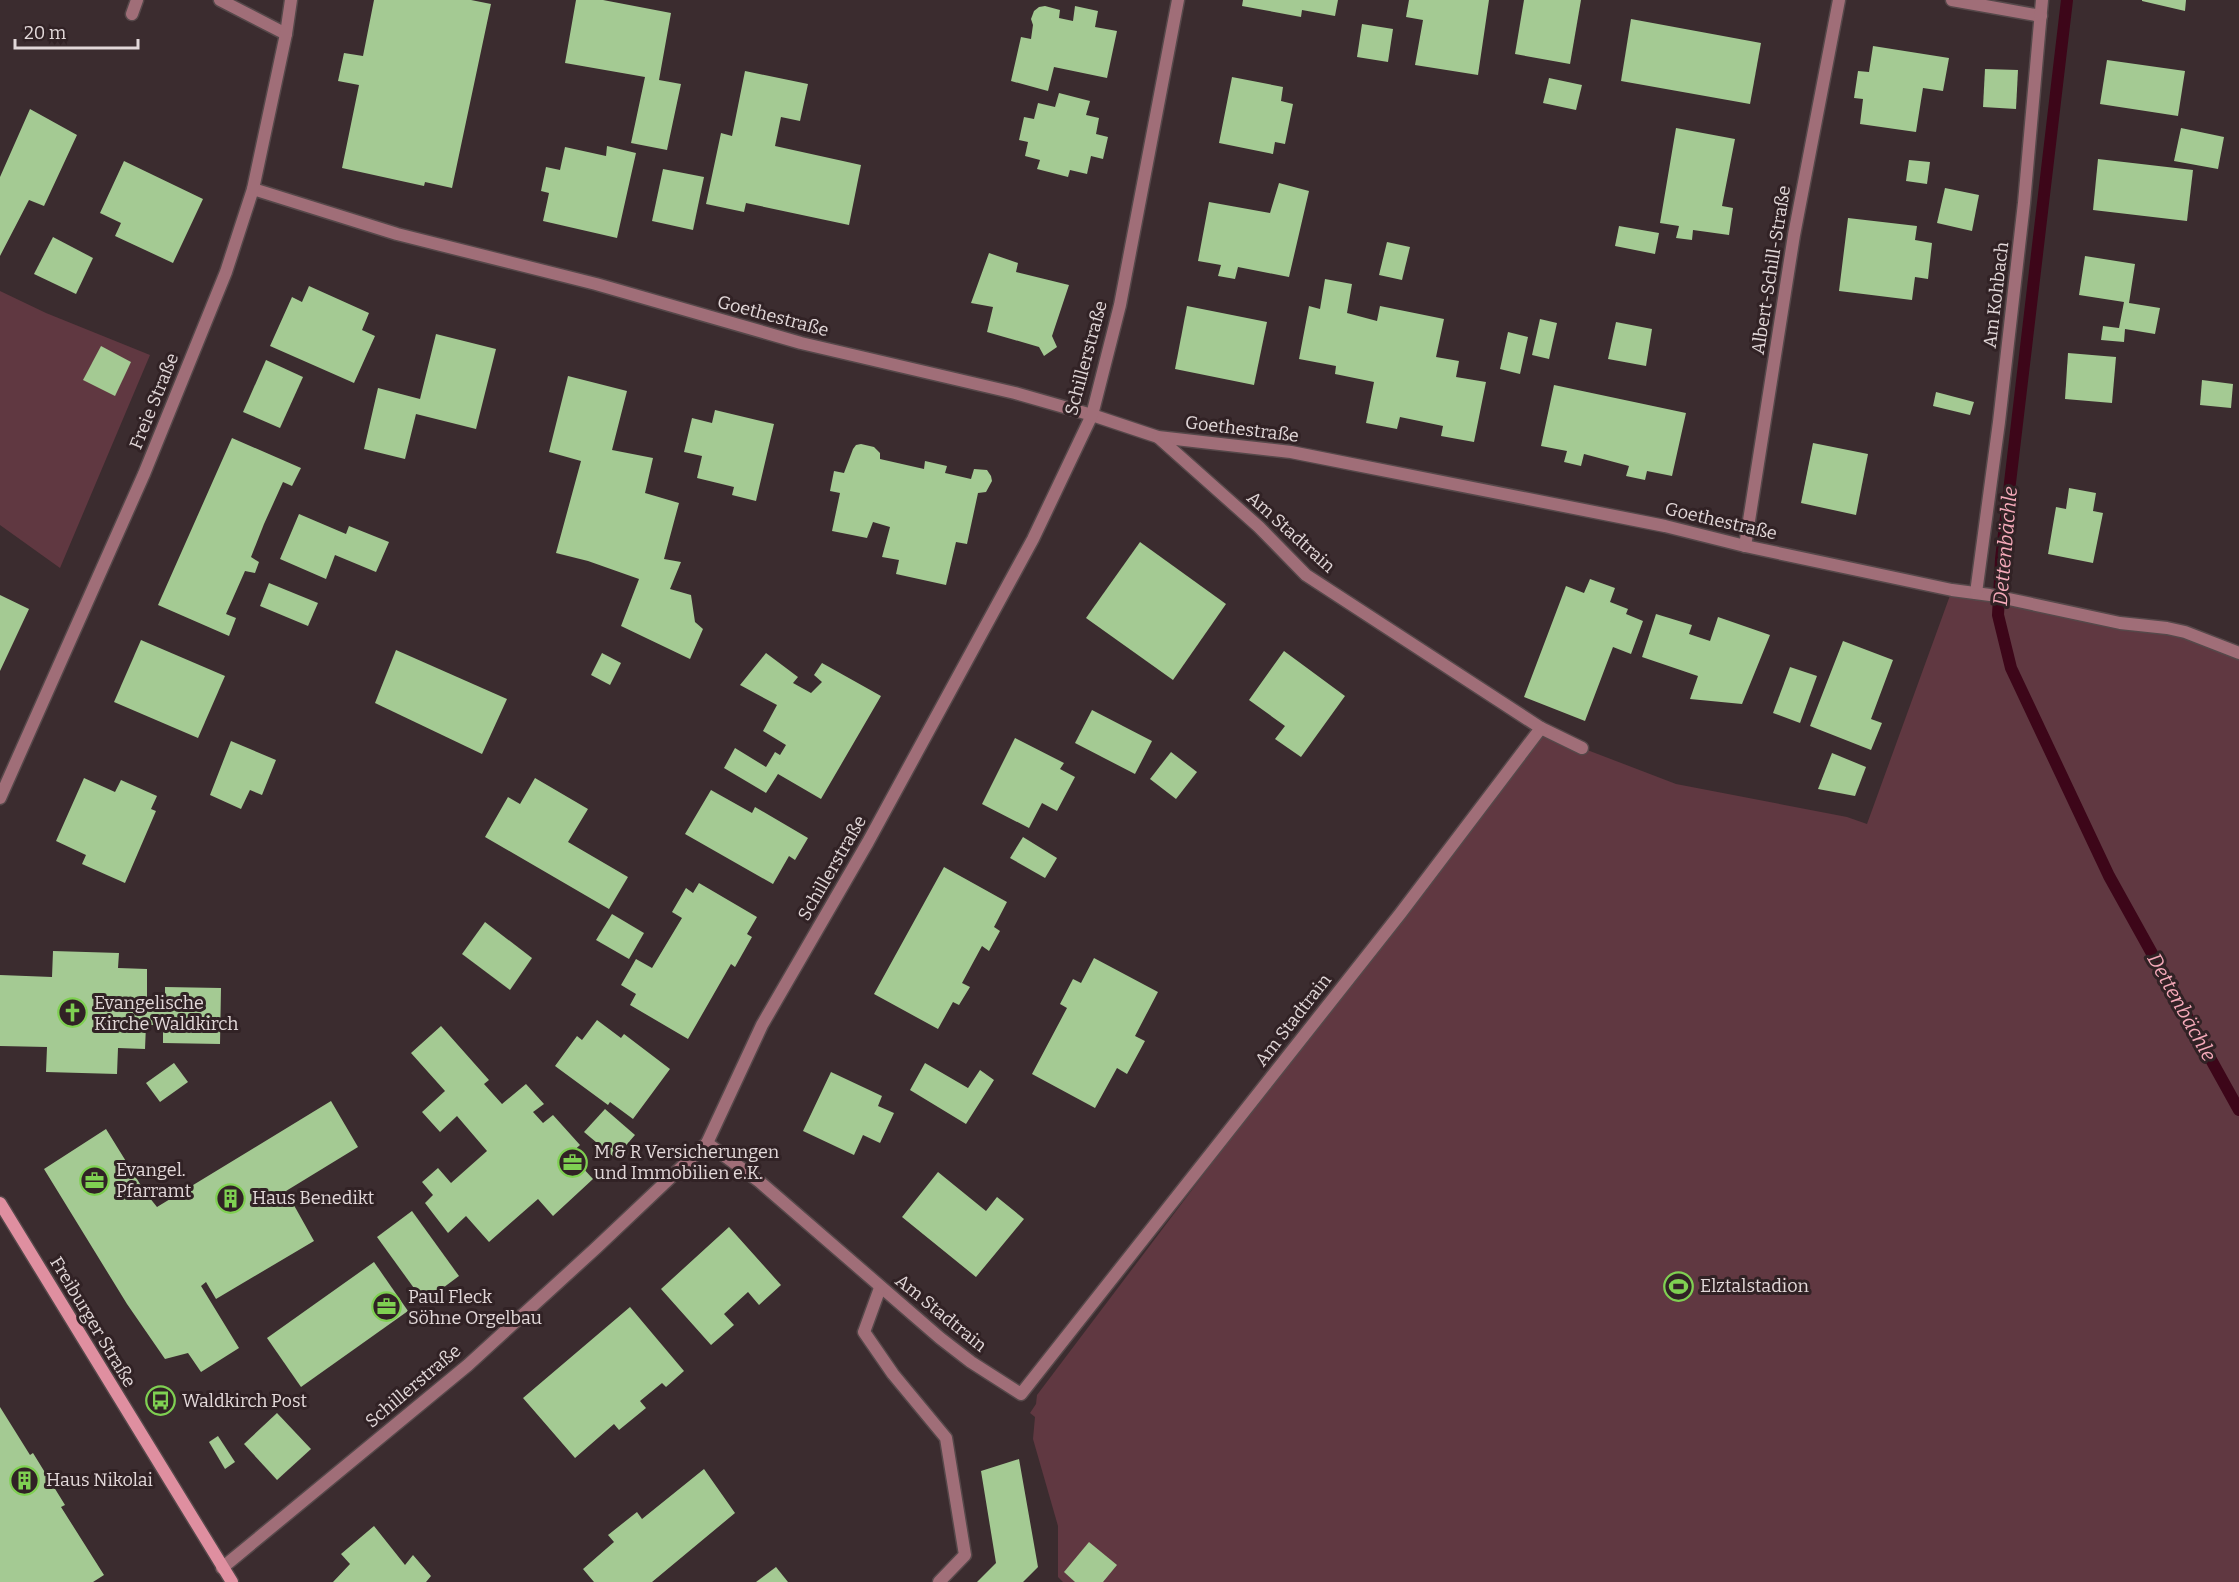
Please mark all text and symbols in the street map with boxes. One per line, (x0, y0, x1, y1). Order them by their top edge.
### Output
scale bar (15, 12, 138, 50)
text: 20 m (24, 22, 66, 44)
street label: Albert-Schill-Straße (1747, 184, 1795, 356)
street label: Am Kohbach (1979, 241, 2013, 349)
street label: Goethestraße (715, 291, 831, 341)
street label: Schillerstraße (1060, 298, 1112, 418)
street label: Freie Straße (125, 350, 183, 452)
street label: Goethestraße (1184, 411, 1300, 447)
water label: Dettenbächle (1988, 485, 2022, 607)
street label: Am Stadtrain (1242, 487, 1340, 578)
street label: Goethestraße (1663, 497, 1779, 545)
street label: Schillerstraße (793, 812, 871, 924)
water label: Dettenbächle (2142, 949, 2222, 1065)
street label: Am Stadtrain (1250, 969, 1336, 1071)
place label: Evangelische Kirche Waldkirch (94, 992, 238, 1035)
church icon: Evangelische Kirche Waldkirch (57, 997, 89, 1029)
place label: M & R Versicherungen und Immobilien e.K. (594, 1141, 780, 1184)
office icon: M & R Versicherungen und Immobilien e.K. (557, 1146, 589, 1178)
place label: Evangel. Pfarramt (116, 1159, 192, 1202)
office icon: Evangel. Pfarramt (79, 1164, 111, 1196)
building icon: Haus Benedikt (215, 1182, 247, 1214)
place label: Haus Benedikt (252, 1187, 375, 1209)
street label: Freiburger Straße (45, 1253, 141, 1391)
street label: Am Stadtrain (891, 1269, 992, 1357)
sports icon: Elztalstadion (1663, 1270, 1695, 1302)
place label: Elztalstadion (1700, 1275, 1810, 1297)
place label: Paul Fleck Söhne Orgelbau (408, 1286, 542, 1329)
office icon: Paul Fleck Söhne Orgelbau (371, 1291, 403, 1323)
street label: Schillerstraße (361, 1340, 465, 1432)
bus stop icon: Waldkirch Post (145, 1385, 177, 1417)
place label: Waldkirch Post (182, 1390, 308, 1412)
building icon: Haus Nikolai (9, 1464, 41, 1496)
place label: Haus Nikolai (46, 1469, 153, 1491)

